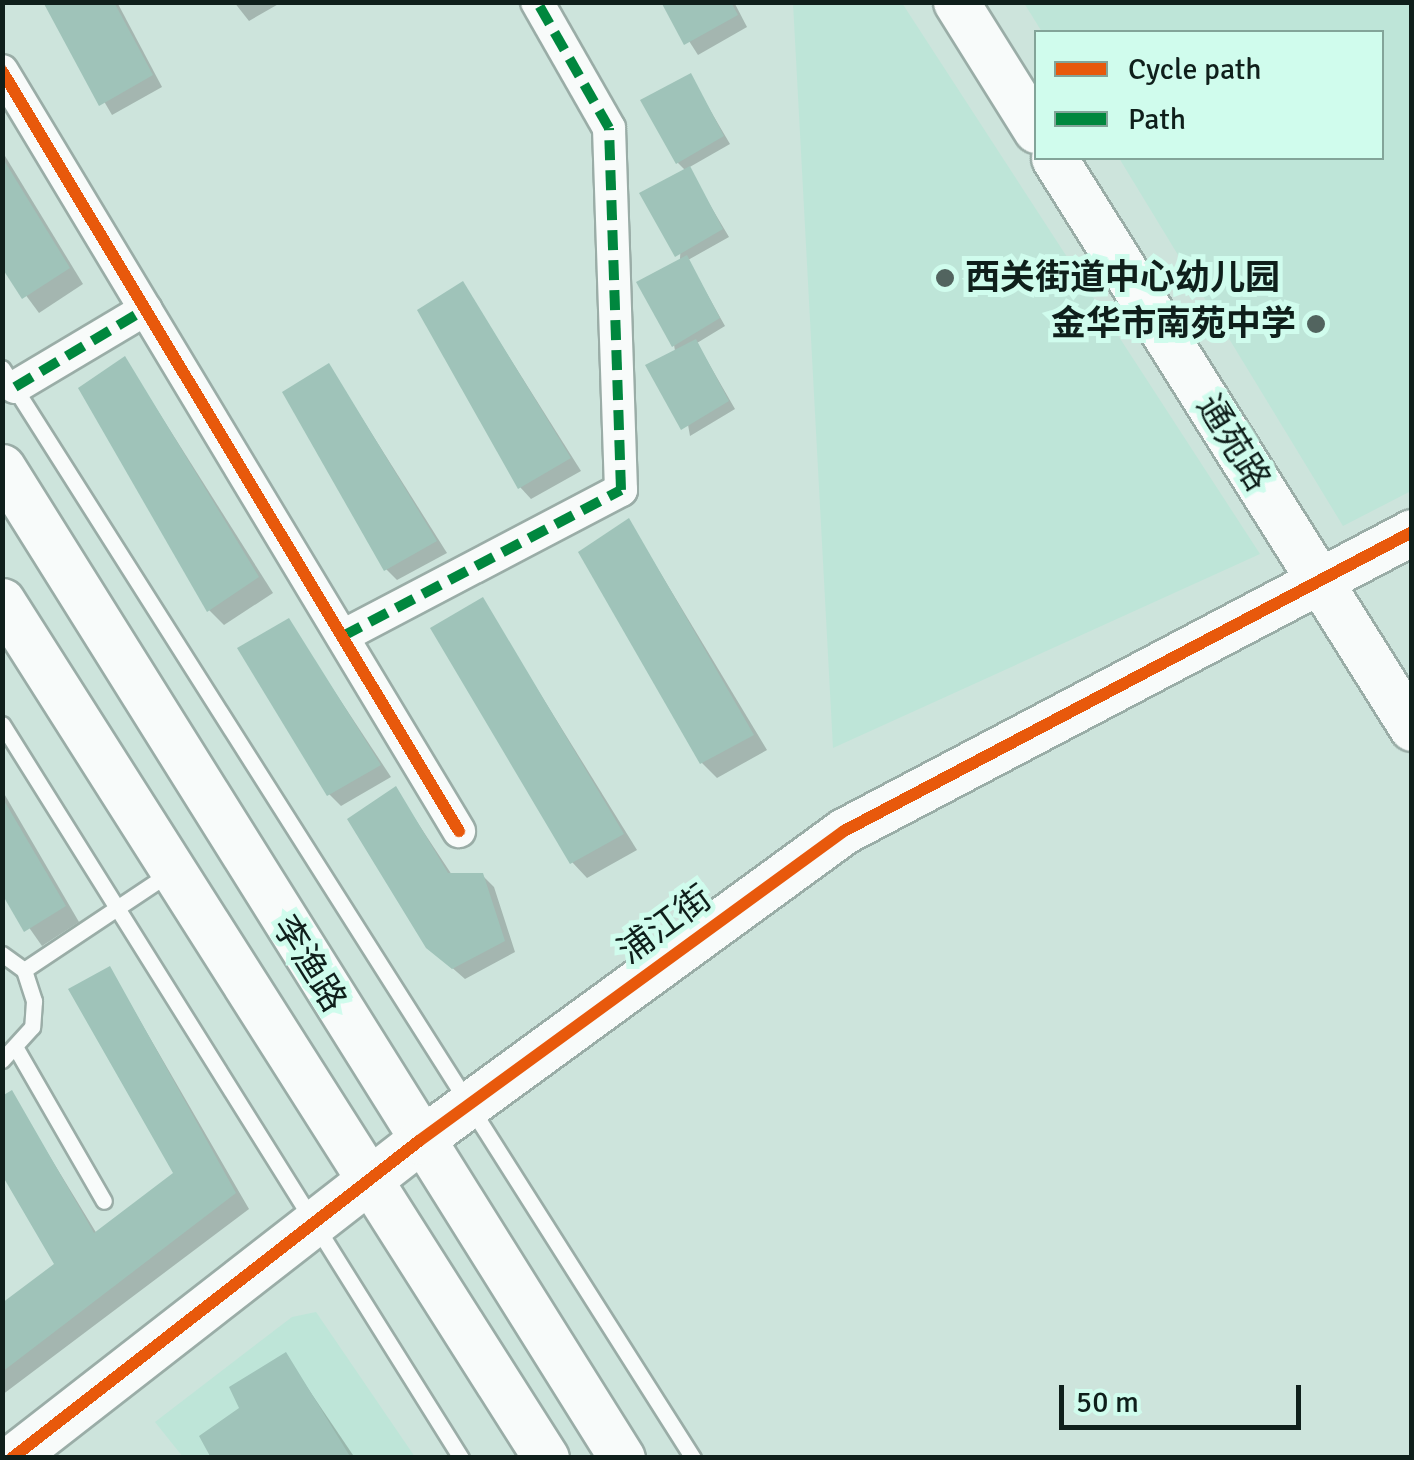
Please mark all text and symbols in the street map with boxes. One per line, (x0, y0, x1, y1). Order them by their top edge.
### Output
legend (1034, 30, 1384, 160)
text: Cycle path (1128, 51, 1262, 88)
text: Path (1128, 101, 1186, 138)
place label: 西关街道中心幼儿园 (965, 257, 1280, 299)
marker: 西关街道中心幼儿园 (934, 267, 956, 289)
place label: 金华市南苑中学 (1051, 303, 1296, 345)
marker: 金华市南苑中学 (1305, 313, 1327, 335)
street label: 通苑路 (1187, 387, 1279, 499)
street label: 浦江街 (610, 877, 720, 973)
street label: 李渔路 (263, 908, 355, 1020)
scale bar (1064, 1365, 1306, 1427)
text: 50 m (1076, 1384, 1139, 1421)

